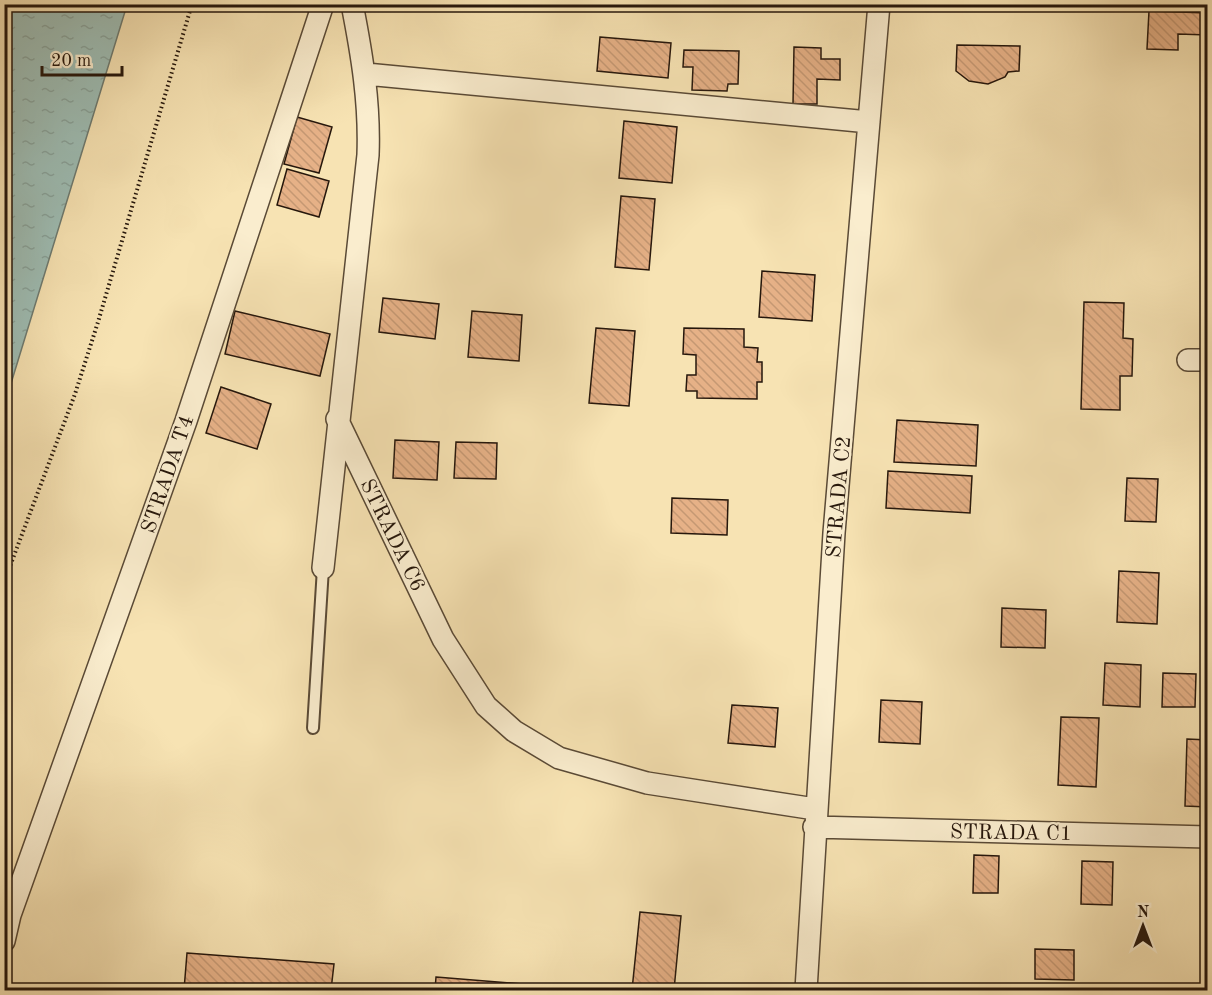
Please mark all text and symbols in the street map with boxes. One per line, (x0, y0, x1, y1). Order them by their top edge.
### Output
scale bar (42, 39, 122, 77)
text: 20 m (51, 52, 91, 70)
street label: STRADA T4 (138, 413, 198, 536)
street label: STRADA C2 (824, 435, 855, 559)
street label: STRADA C6 (355, 476, 428, 595)
street label: STRADA C1 (950, 822, 1072, 845)
north arrow (1113, 896, 1173, 956)
text: N (1137, 905, 1150, 921)

